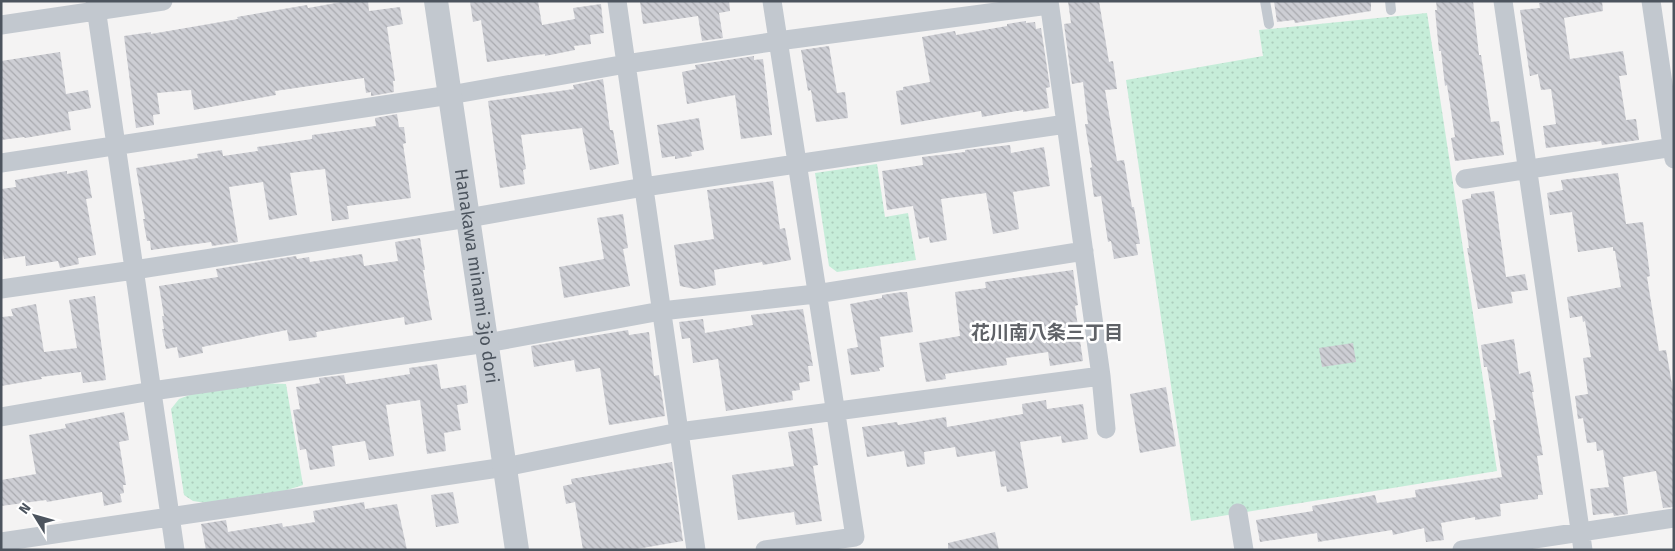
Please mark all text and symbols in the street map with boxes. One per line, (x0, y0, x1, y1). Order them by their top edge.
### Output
street label: Hanakawa minami 3jo dori (450, 167, 503, 385)
district label: 花川南八条三丁目 (971, 321, 1123, 344)
north arrow (10, 491, 60, 541)
text: N (15, 500, 35, 517)

